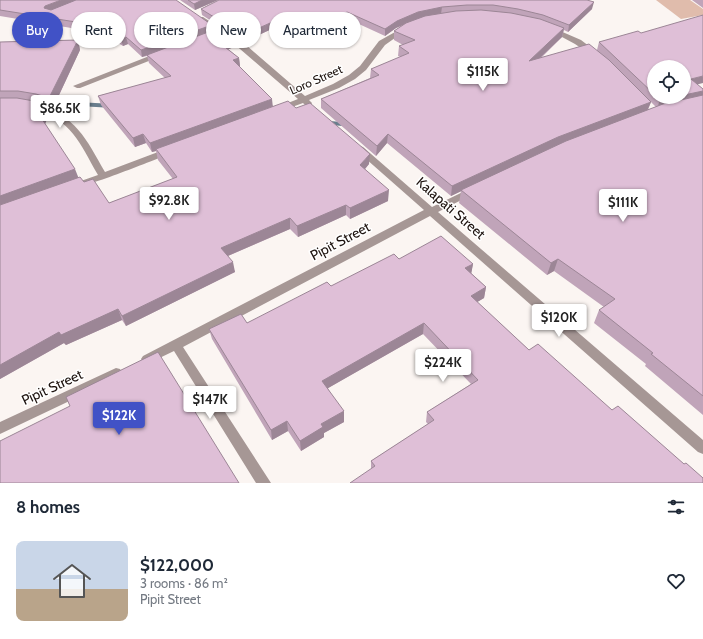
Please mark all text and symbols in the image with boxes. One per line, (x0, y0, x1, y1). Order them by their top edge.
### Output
chip: Buy (12, 12, 63, 48)
chip: Rent (71, 12, 126, 48)
chip: Filters (134, 12, 198, 48)
chip: New (206, 12, 261, 48)
chip: Apartment (269, 12, 361, 48)
pin: $115K (455, 58, 511, 92)
map controls (647, 60, 691, 104)
button: locate (647, 60, 691, 104)
street label: Loro Street (287, 61, 345, 98)
text: $115K (467, 63, 499, 79)
pin: $86.5K (27, 95, 93, 129)
text: $86.5K (40, 100, 80, 116)
street label: Kalapati Street (413, 173, 490, 243)
pin: $92.8K (136, 187, 202, 221)
pin: $111K (595, 189, 651, 223)
text: $92.8K (149, 192, 189, 208)
text: $111K (608, 194, 638, 210)
street label: Pipit Street (307, 218, 373, 264)
pin: $120K (531, 304, 587, 338)
text: $120K (541, 309, 577, 325)
pin: $224K (415, 349, 471, 383)
text: $224K (424, 354, 462, 370)
street label: Pipit Street (19, 365, 86, 409)
pin: $147K (182, 386, 238, 420)
text: $147K (192, 391, 228, 407)
pin: $122K (91, 402, 147, 436)
text: $122K (102, 407, 136, 423)
icon: filters (665, 496, 687, 518)
text: 8 homes (16, 497, 80, 517)
text: $122,000 (140, 555, 214, 575)
icon: home (48, 557, 96, 605)
icon: heart (665, 570, 687, 592)
text: 3 rooms · 86 m² (140, 575, 228, 591)
text: Pipit Street (140, 591, 201, 607)

